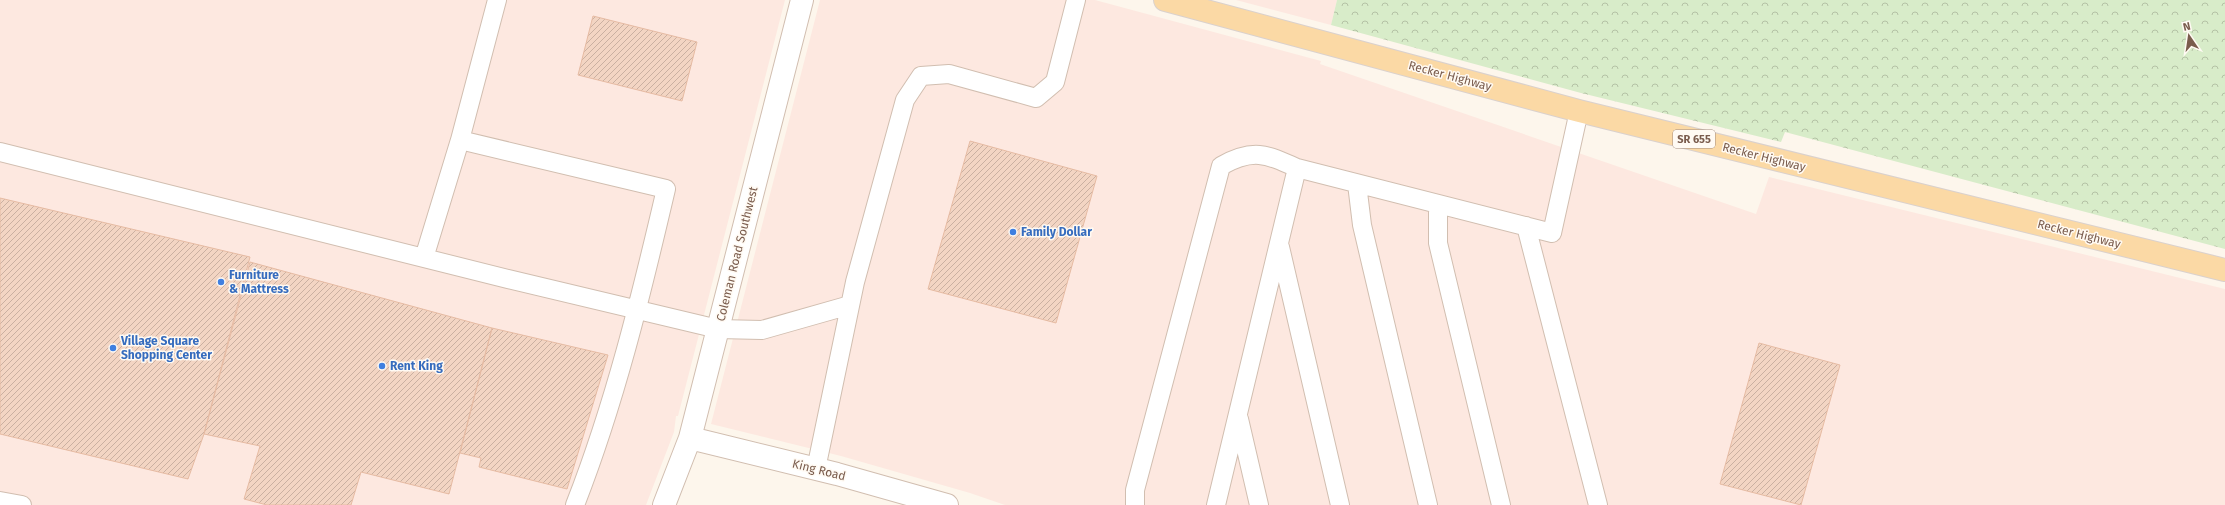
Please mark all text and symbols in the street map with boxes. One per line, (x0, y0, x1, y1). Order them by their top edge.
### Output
north arrow (2169, 16, 2209, 56)
text: N (2182, 20, 2192, 34)
street label: Recker Highway (1407, 58, 1493, 94)
road number: SR 655 (1673, 130, 1715, 148)
street label: Recker Highway (1721, 140, 1807, 174)
street label: Coleman Road Southwest (713, 185, 761, 323)
street label: Recker Highway (2036, 217, 2122, 251)
place label: Family Dollar (1021, 225, 1092, 239)
marker: Family Dollar (1008, 227, 1018, 237)
place label: Furniture & Mattress (229, 268, 289, 296)
marker: Furniture & Mattress (216, 277, 226, 287)
place label: Village Square Shopping Center (120, 334, 212, 362)
marker: Village Square Shopping Center (108, 343, 118, 353)
place label: Rent King (390, 359, 443, 373)
marker: Rent King (377, 361, 387, 371)
street label: King Road (791, 457, 847, 483)

